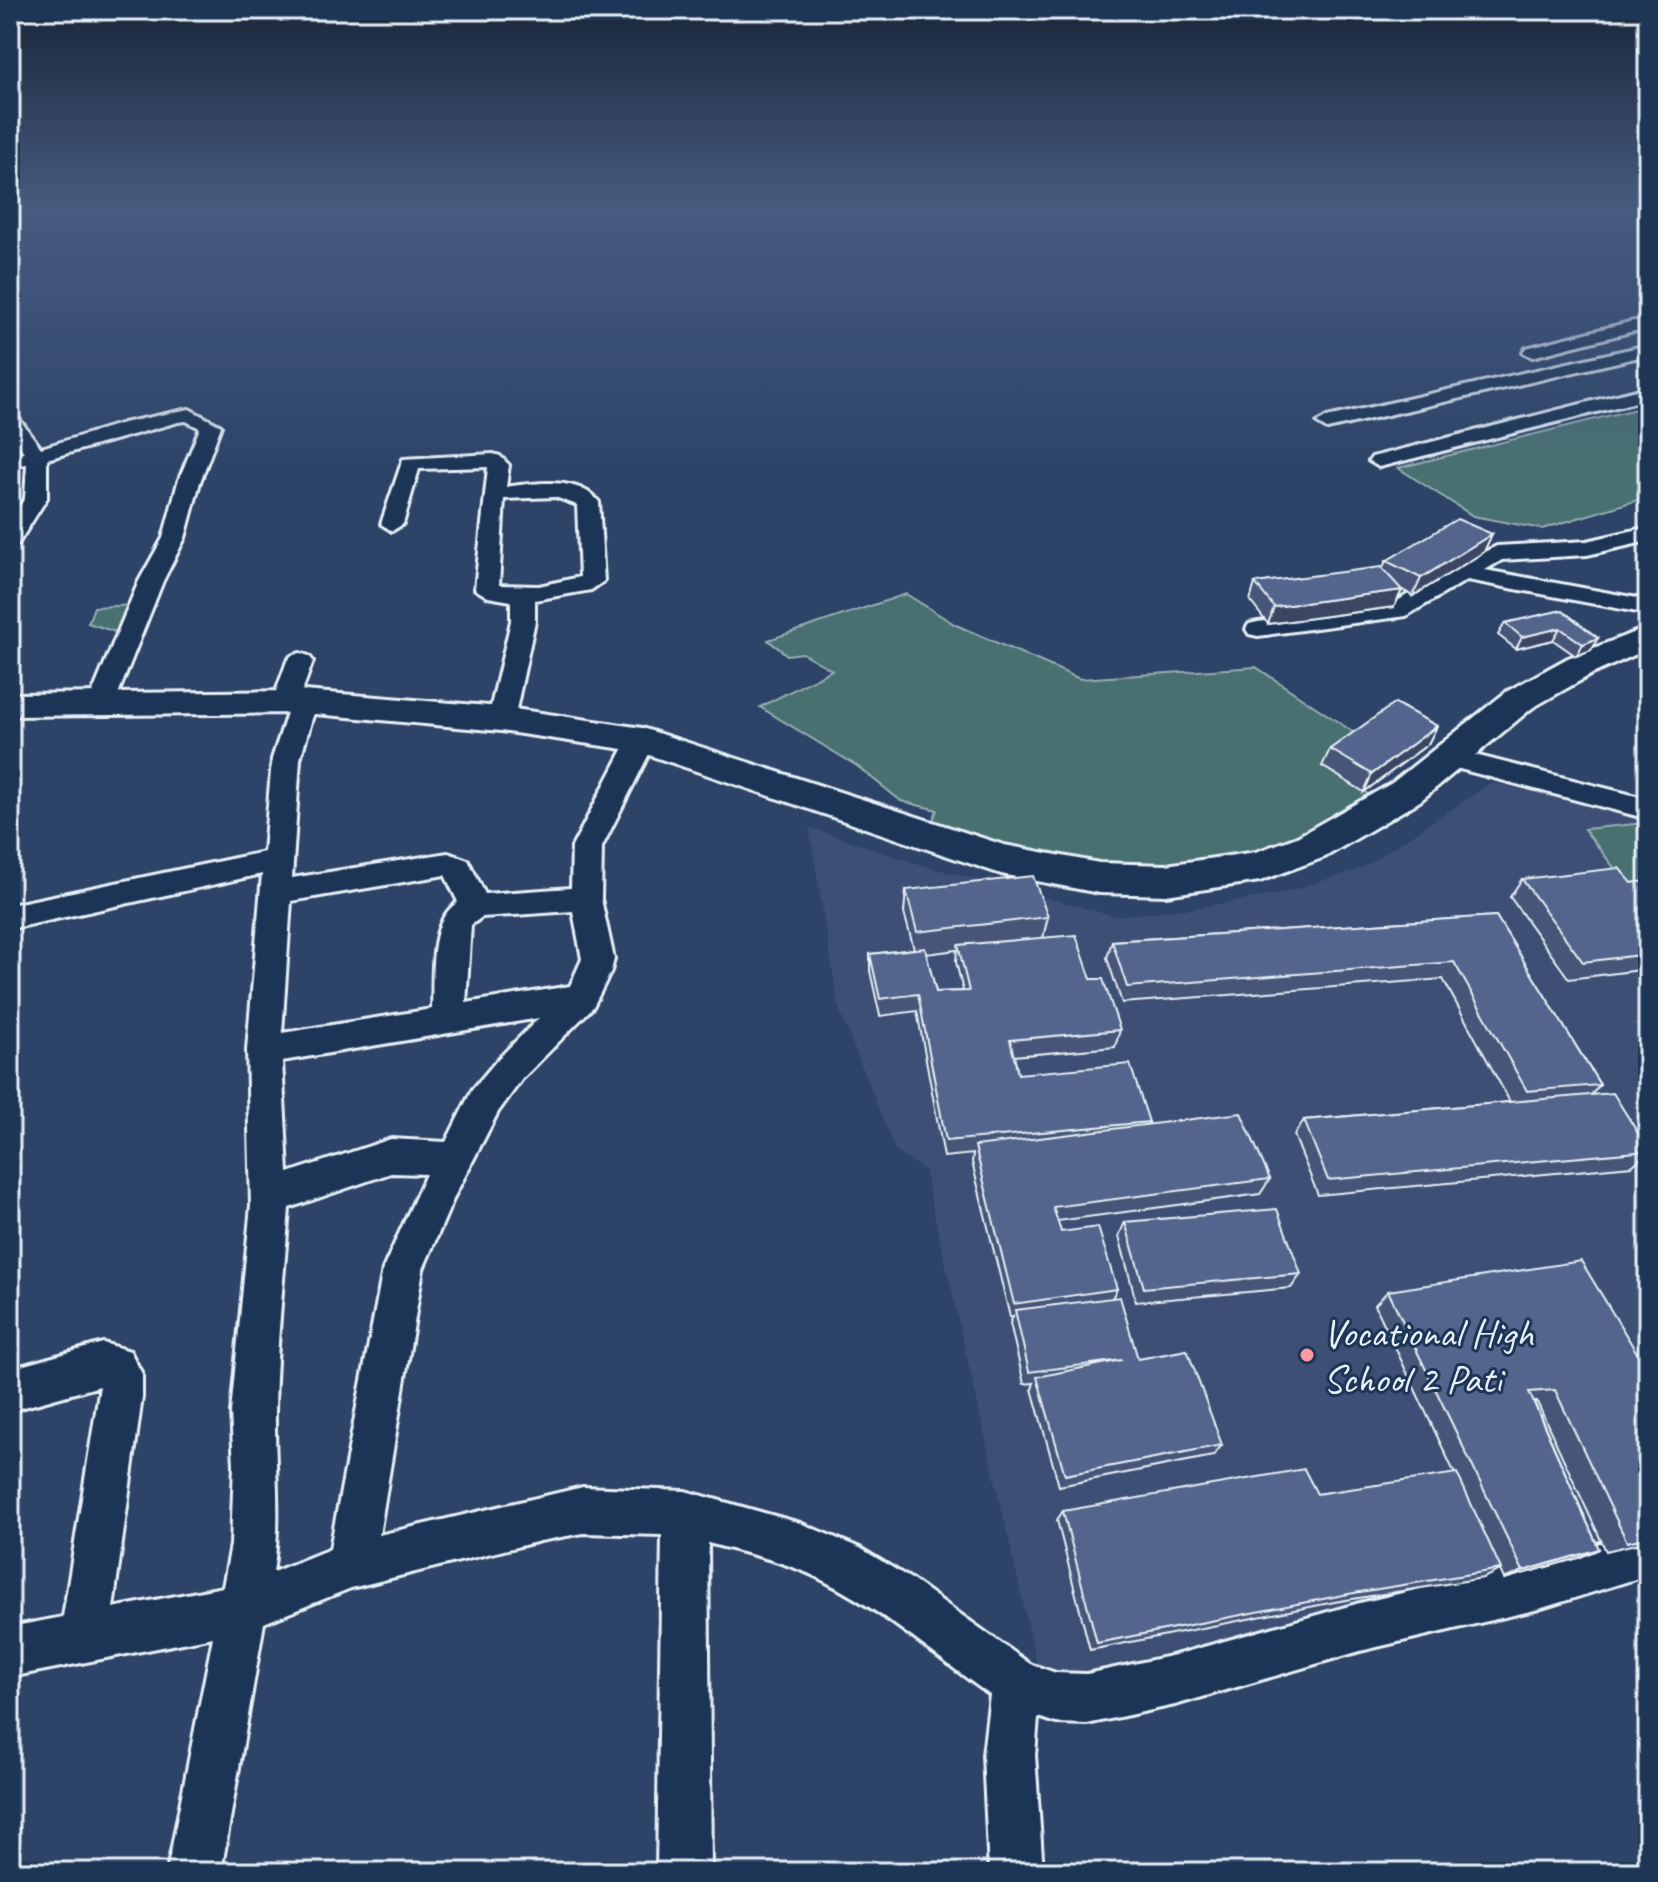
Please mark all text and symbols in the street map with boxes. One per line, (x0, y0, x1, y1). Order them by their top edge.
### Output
place label: Vocational High School 2 Pati (1323, 1308, 1534, 1404)
marker: Vocational High School 2 Pati (1298, 1346, 1316, 1364)

